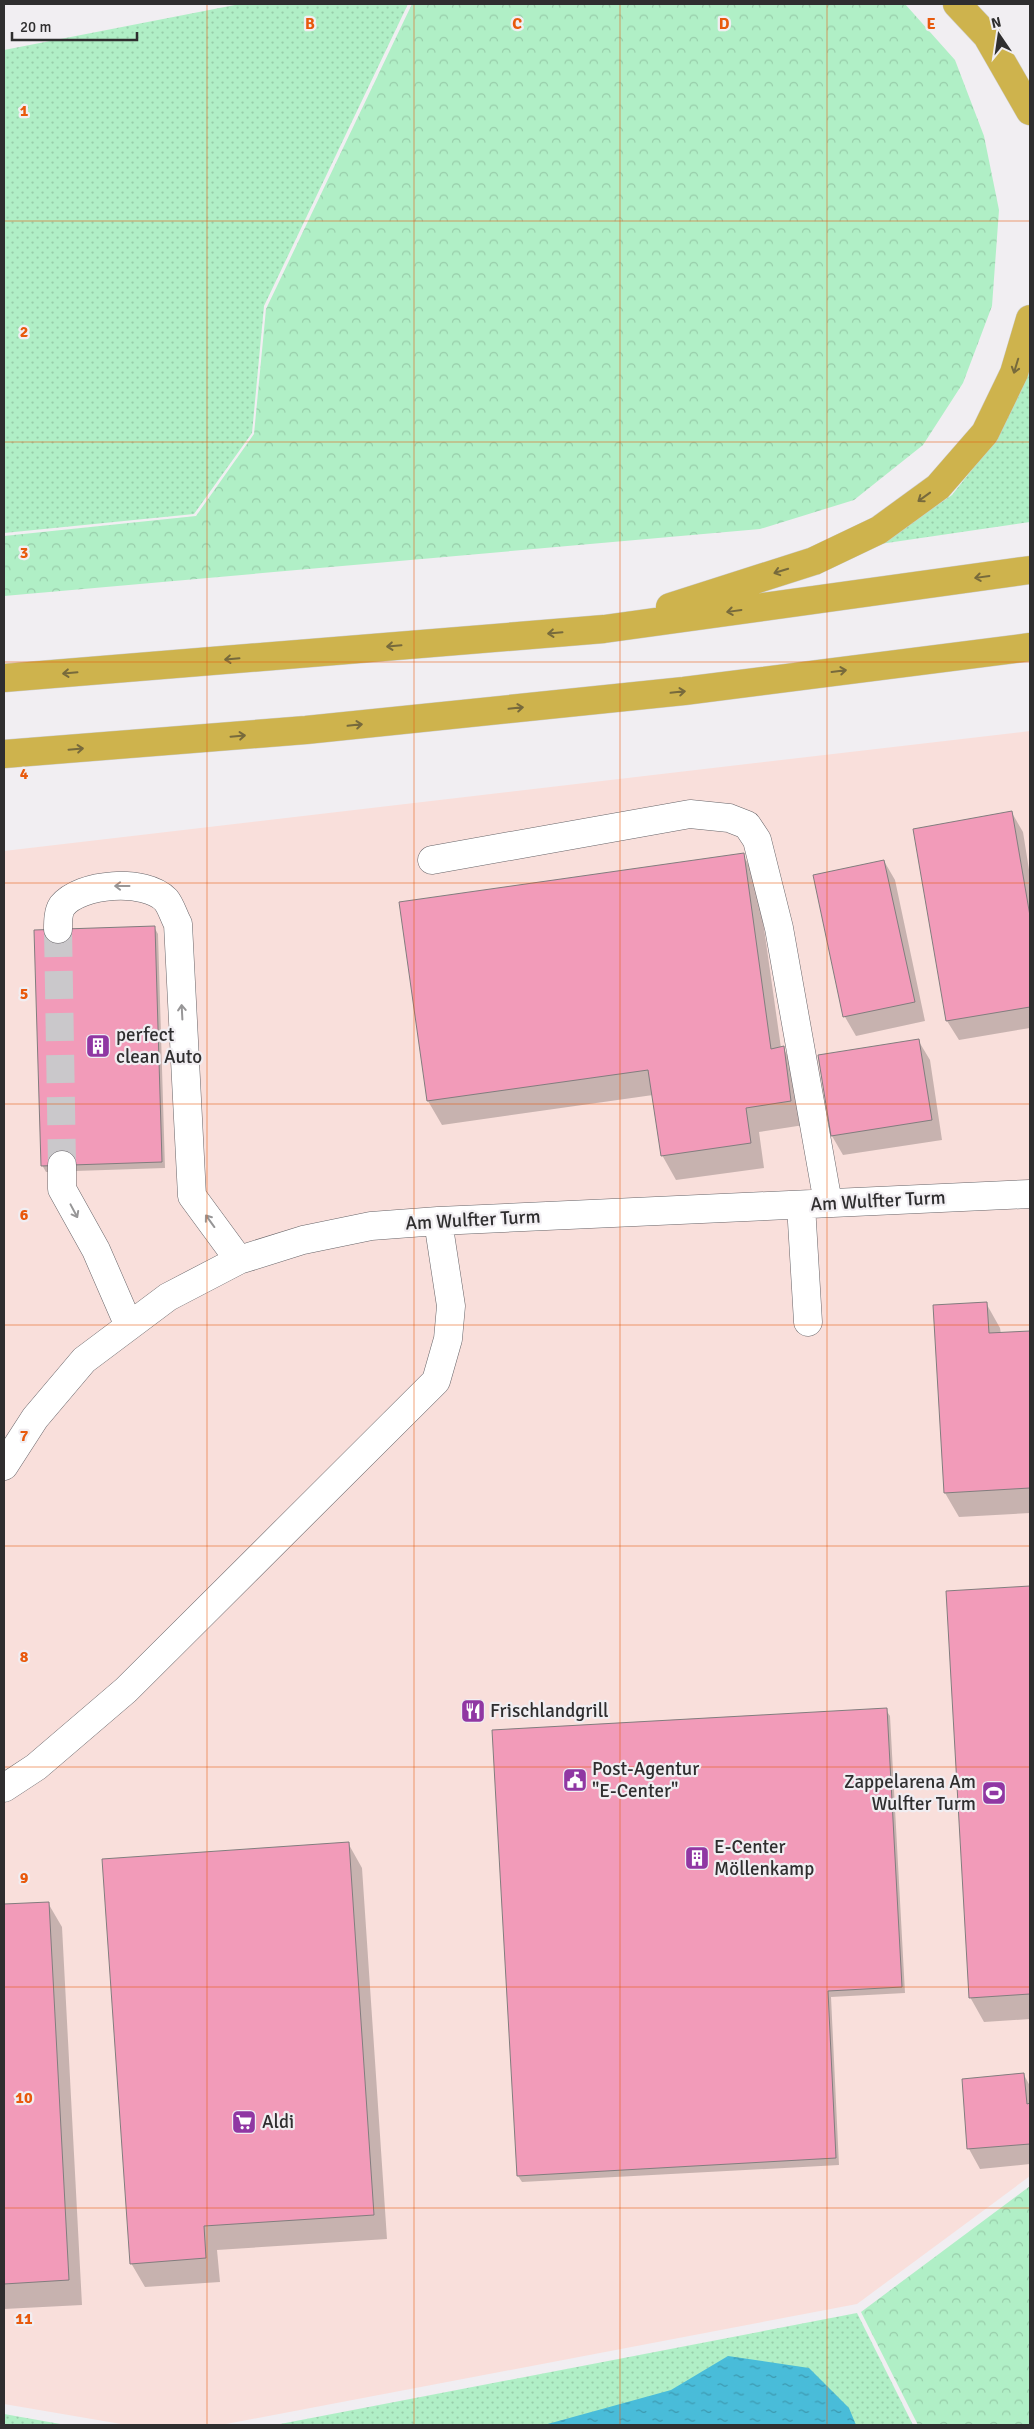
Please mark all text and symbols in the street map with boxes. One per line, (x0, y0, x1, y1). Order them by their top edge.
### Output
scale bar (12, 10, 138, 42)
north arrow (974, 10, 1024, 60)
text: N (990, 13, 1003, 32)
text: B (305, 14, 315, 34)
text: C (512, 14, 522, 34)
text: D (719, 14, 730, 34)
text: E (926, 14, 936, 34)
text: 20 m (20, 18, 51, 36)
text: 1 (20, 101, 29, 121)
text: 2 (20, 322, 28, 342)
one-way arrow (1011, 357, 1021, 373)
one-way arrow (918, 492, 932, 502)
text: 3 (20, 543, 28, 563)
one-way arrow (774, 567, 790, 577)
one-way arrow (974, 572, 990, 582)
one-way arrow (727, 606, 743, 616)
one-way arrow (548, 628, 564, 638)
one-way arrow (386, 641, 402, 651)
one-way arrow (224, 655, 240, 664)
one-way arrow (831, 666, 847, 676)
one-way arrow (62, 668, 78, 677)
one-way arrow (670, 687, 686, 697)
one-way arrow (508, 704, 524, 713)
one-way arrow (346, 720, 362, 730)
one-way arrow (230, 731, 246, 740)
one-way arrow (68, 745, 84, 754)
text: 4 (20, 764, 29, 784)
one-way arrow (115, 881, 131, 891)
text: 5 (20, 984, 28, 1004)
one-way arrow (178, 1004, 187, 1020)
place label: perfect clean Auto (116, 1023, 202, 1069)
building icon: perfect clean Auto (85, 1033, 111, 1059)
street label: Am Wulfter Turm (810, 1185, 946, 1217)
one-way arrow (69, 1204, 79, 1219)
street label: Am Wulfter Turm (405, 1204, 541, 1236)
text: 6 (20, 1205, 29, 1225)
one-way arrow (205, 1214, 215, 1228)
text: 7 (20, 1426, 29, 1446)
text: 8 (20, 1647, 29, 1667)
restaurant icon: Frischlandgrill (460, 1698, 486, 1724)
place label: Frischlandgrill (490, 1699, 609, 1723)
place label: Post-Agentur "E-Center" (592, 1757, 699, 1803)
public building icon: Post-Agentur "E-Center" (562, 1767, 588, 1793)
place label: Zappelarena Am Wulfter Turm (844, 1770, 976, 1816)
sports icon: Zappelarena Am Wulfter Turm (981, 1780, 1007, 1806)
place label: E-Center Möllenkamp (714, 1835, 814, 1881)
building icon: E-Center Möllenkamp (684, 1845, 710, 1871)
text: 9 (20, 1868, 29, 1888)
text: 10 (15, 2088, 33, 2108)
supermarket icon: Aldi (231, 2109, 257, 2135)
place label: Aldi (262, 2110, 294, 2134)
text: 11 (15, 2309, 33, 2329)

